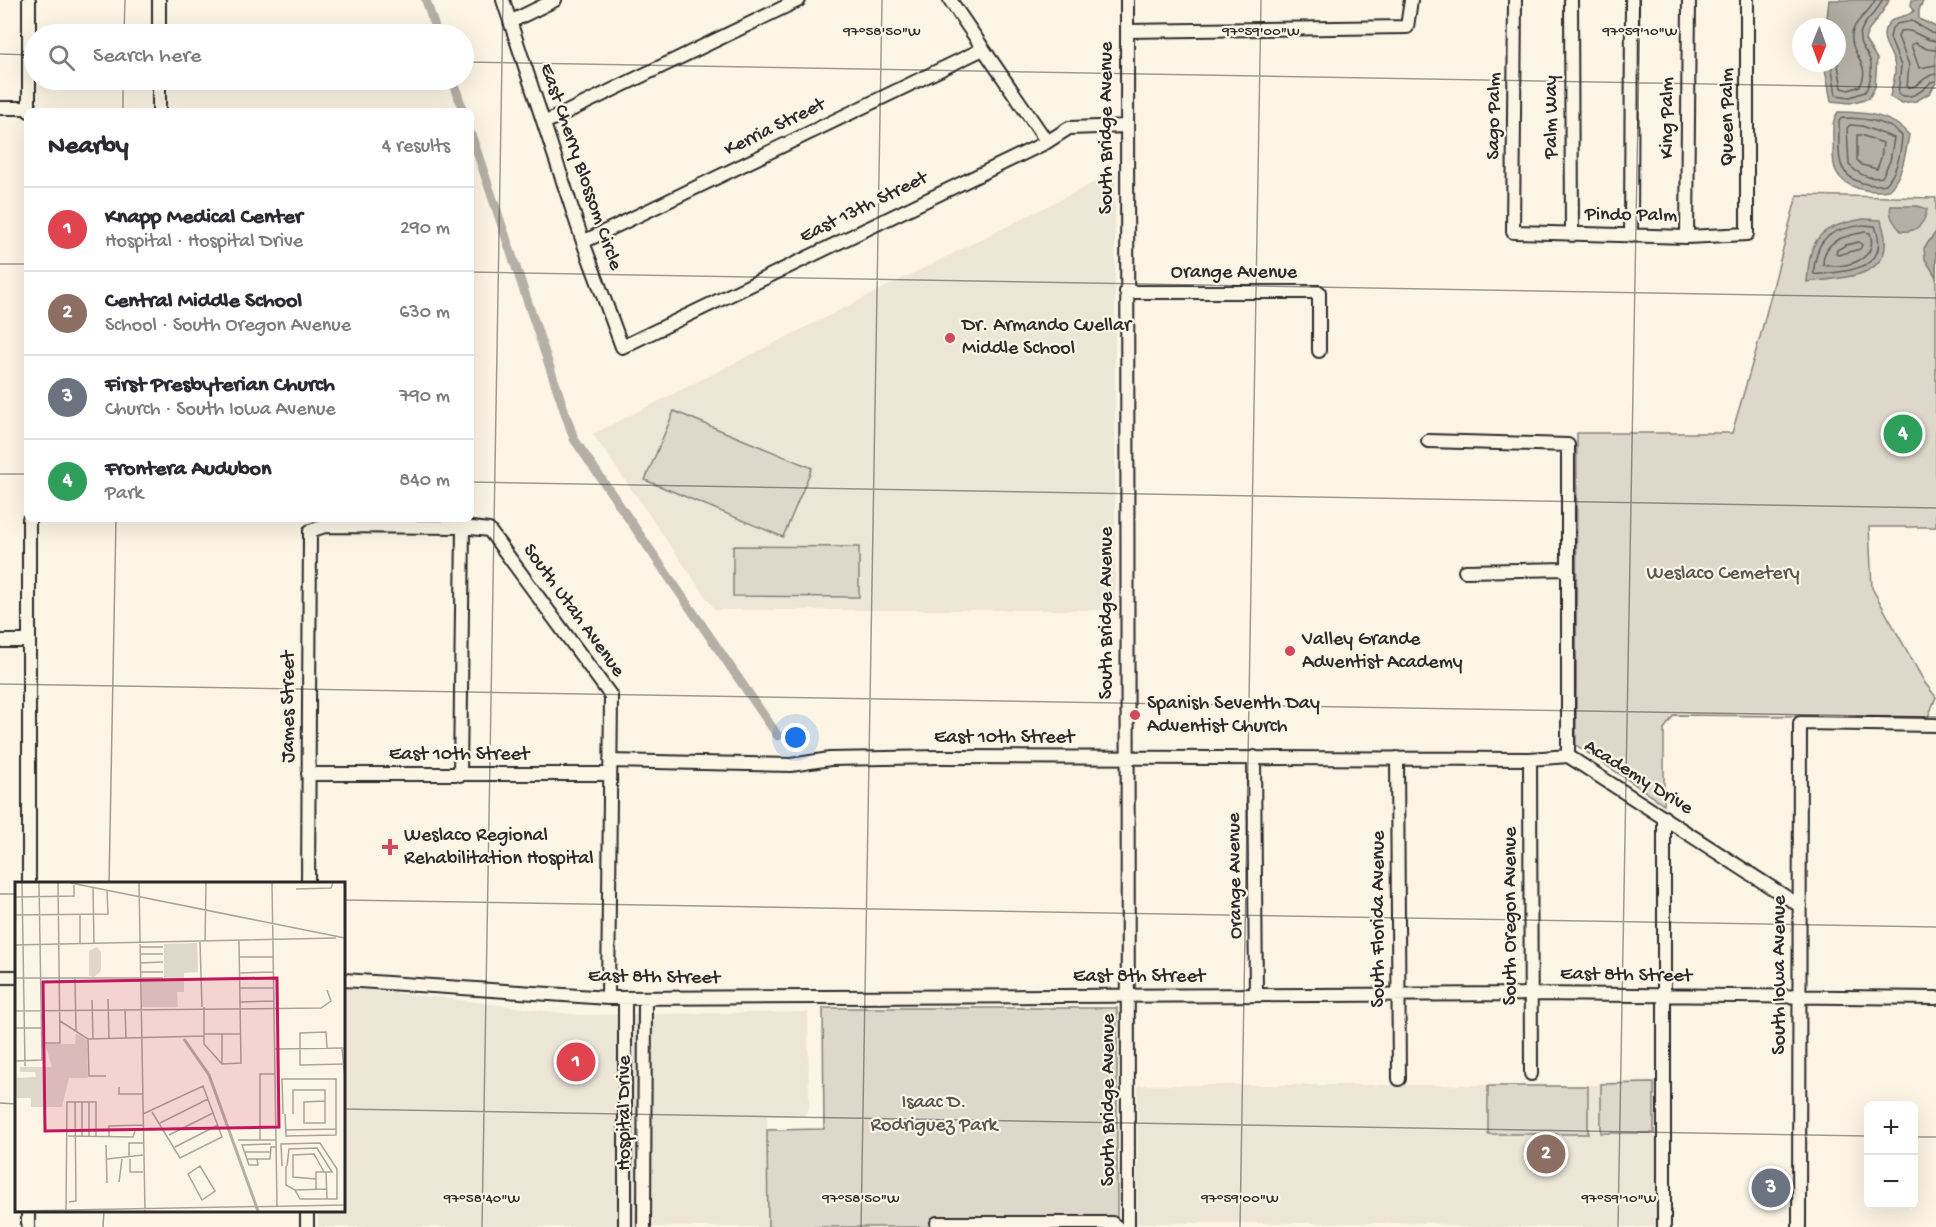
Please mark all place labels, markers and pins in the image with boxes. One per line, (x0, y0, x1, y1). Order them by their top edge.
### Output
place label: Dr. Armando Cuellar Middle School (960, 315, 1133, 361)
marker: Dr. Armando Cuellar Middle School (943, 331, 957, 345)
pin: 4 (1884, 412, 1922, 456)
place label: Valley Grande Adventist Academy (1301, 629, 1463, 675)
marker: Valley Grande Adventist Academy (1283, 644, 1297, 658)
place label: Spanish Seventh Day Adventist Church (1147, 693, 1320, 739)
marker: Spanish Seventh Day Adventist Church (1128, 708, 1142, 722)
place label: Weslaco Regional Rehabilitation Hospital (404, 825, 594, 871)
marker: Weslaco Regional Rehabilitation Hospital (381, 838, 399, 856)
pin: 1 (556, 1040, 596, 1084)
pin: 2 (1526, 1132, 1566, 1176)
pin: 3 (1752, 1166, 1790, 1210)

